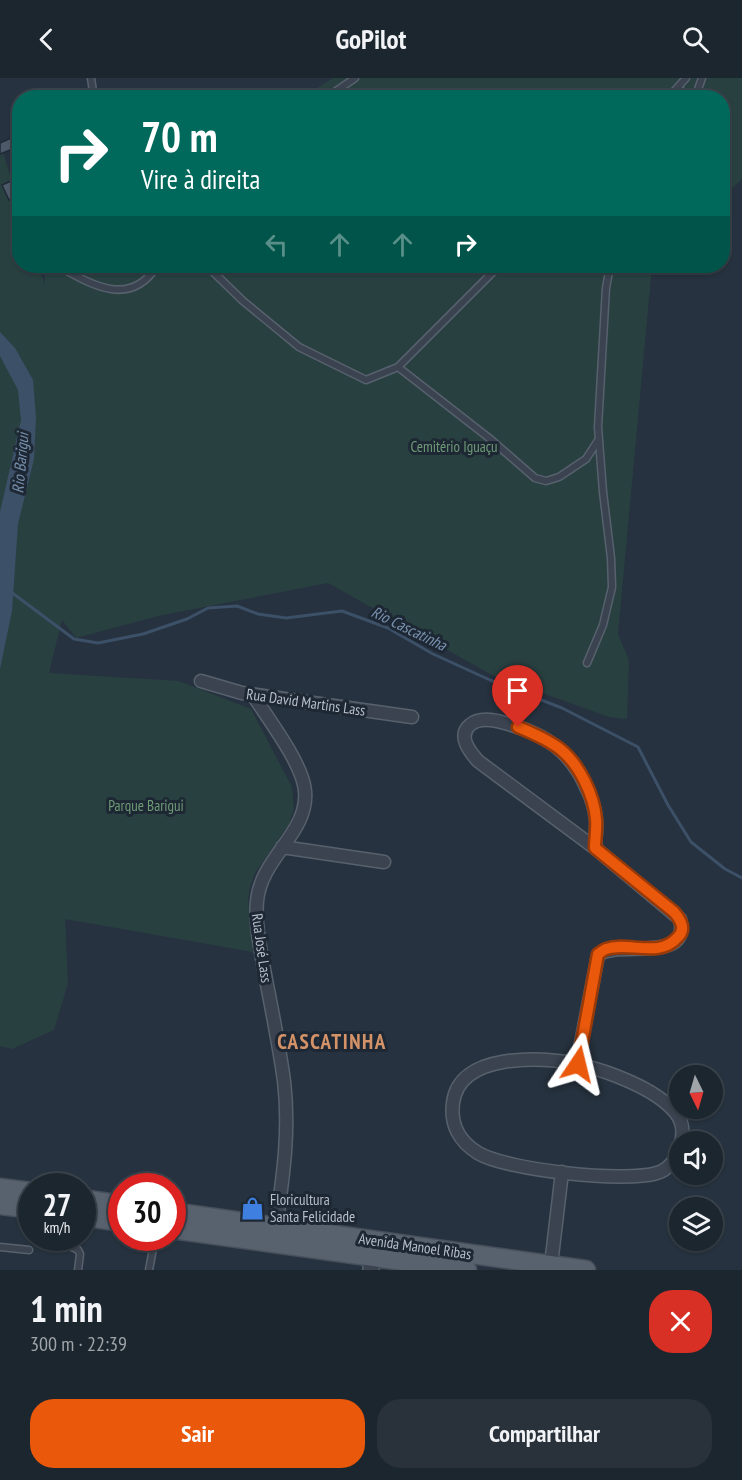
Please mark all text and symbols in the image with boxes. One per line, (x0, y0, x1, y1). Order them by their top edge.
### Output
text: GoPilot (336, 22, 406, 56)
icon: back (30, 23, 63, 56)
icon: search (679, 23, 712, 56)
text: 70 m (141, 109, 218, 164)
icon: right (42, 114, 120, 192)
text: Vire à direita (141, 162, 260, 196)
icon: left (260, 228, 293, 261)
icon: ahead (323, 228, 356, 261)
icon: ahead (386, 228, 419, 261)
icon: right (449, 228, 482, 261)
water label: Rio Barigui (7, 429, 33, 494)
park label: Cemitério Iguaçu (410, 437, 498, 456)
water label: Rio Cascatinha (368, 601, 451, 655)
pin (492, 665, 543, 727)
icon: arrive (501, 674, 534, 707)
street label: Rua David Martins Lass (245, 684, 367, 720)
park label: Parque Barigui (108, 796, 184, 815)
street label: Rua José Lass (248, 912, 276, 984)
district label: CASCATINHA (277, 1028, 387, 1055)
position arrow (546, 1032, 610, 1096)
north arrow (669, 1065, 723, 1119)
map controls (669, 1065, 723, 1251)
button: sound (669, 1131, 723, 1185)
speed limit sign: 30 (108, 1173, 186, 1251)
text: 27 (43, 1185, 71, 1224)
place label: Floricultura Santa Felicidade (270, 1190, 355, 1226)
shop icon: Floricultura Santa Felicidade (239, 1195, 265, 1221)
button: layers (669, 1197, 723, 1251)
text: km/h (44, 1218, 70, 1237)
street label: Avenida Manoel Ribas (357, 1229, 473, 1263)
text: 1 min (30, 1285, 103, 1332)
button: close (649, 1290, 712, 1353)
text: 300 m · 22:39 (30, 1331, 127, 1357)
button: Sair (30, 1399, 365, 1468)
button: Compartilhar (377, 1399, 712, 1468)

